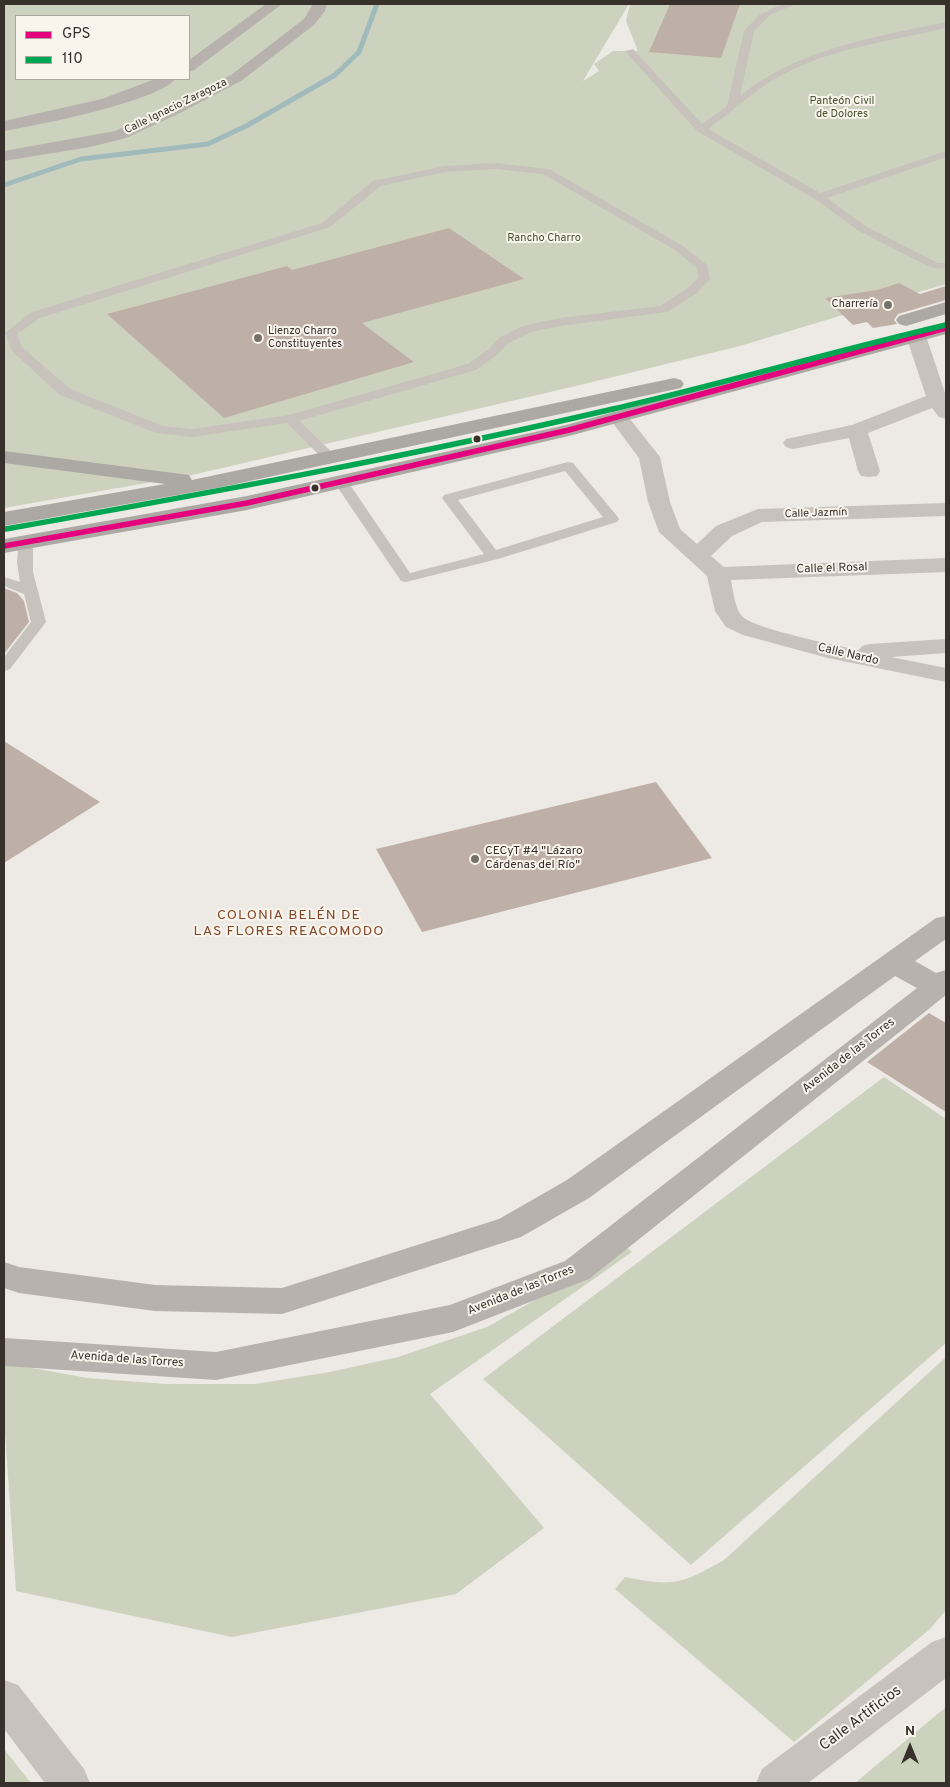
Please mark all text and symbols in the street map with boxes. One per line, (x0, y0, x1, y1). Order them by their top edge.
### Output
legend (15, 15, 190, 80)
text: GPS (62, 25, 90, 44)
text: 110 (62, 50, 83, 69)
street label: Calle Ignacio Zaragoza (123, 76, 229, 138)
park label: Panteón Civil de Dolores (810, 95, 874, 121)
park label: Rancho Charro (507, 232, 581, 246)
place label: Charrería (832, 298, 878, 312)
marker: Charrería (882, 299, 894, 311)
place label: Lienzo Charro Constituyentes (268, 325, 342, 351)
marker: Lienzo Charro Constituyentes (252, 332, 264, 344)
unlabelled marker (472, 434, 482, 444)
unlabelled marker (310, 483, 320, 493)
street label: Calle Jazmín (784, 506, 848, 522)
street label: Calle el Rosal (796, 561, 868, 577)
street label: Calle Nardo (816, 641, 880, 669)
place label: CECyT #4 "Lázaro Cárdenas del Río" (485, 845, 583, 873)
marker: CECyT #4 "Lázaro Cárdenas del Río" (469, 853, 481, 865)
district label: COLONIA BELÉN DE LAS FLORES REACOMODO (191, 908, 387, 940)
street label: Avenida de las Torres (800, 1015, 898, 1097)
street label: Avenida de las Torres (466, 1263, 576, 1319)
street label: Avenida de las Torres (70, 1349, 184, 1371)
street label: Calle Artificios (817, 1682, 905, 1756)
north arrow (885, 1722, 935, 1772)
text: N (905, 1723, 915, 1740)

